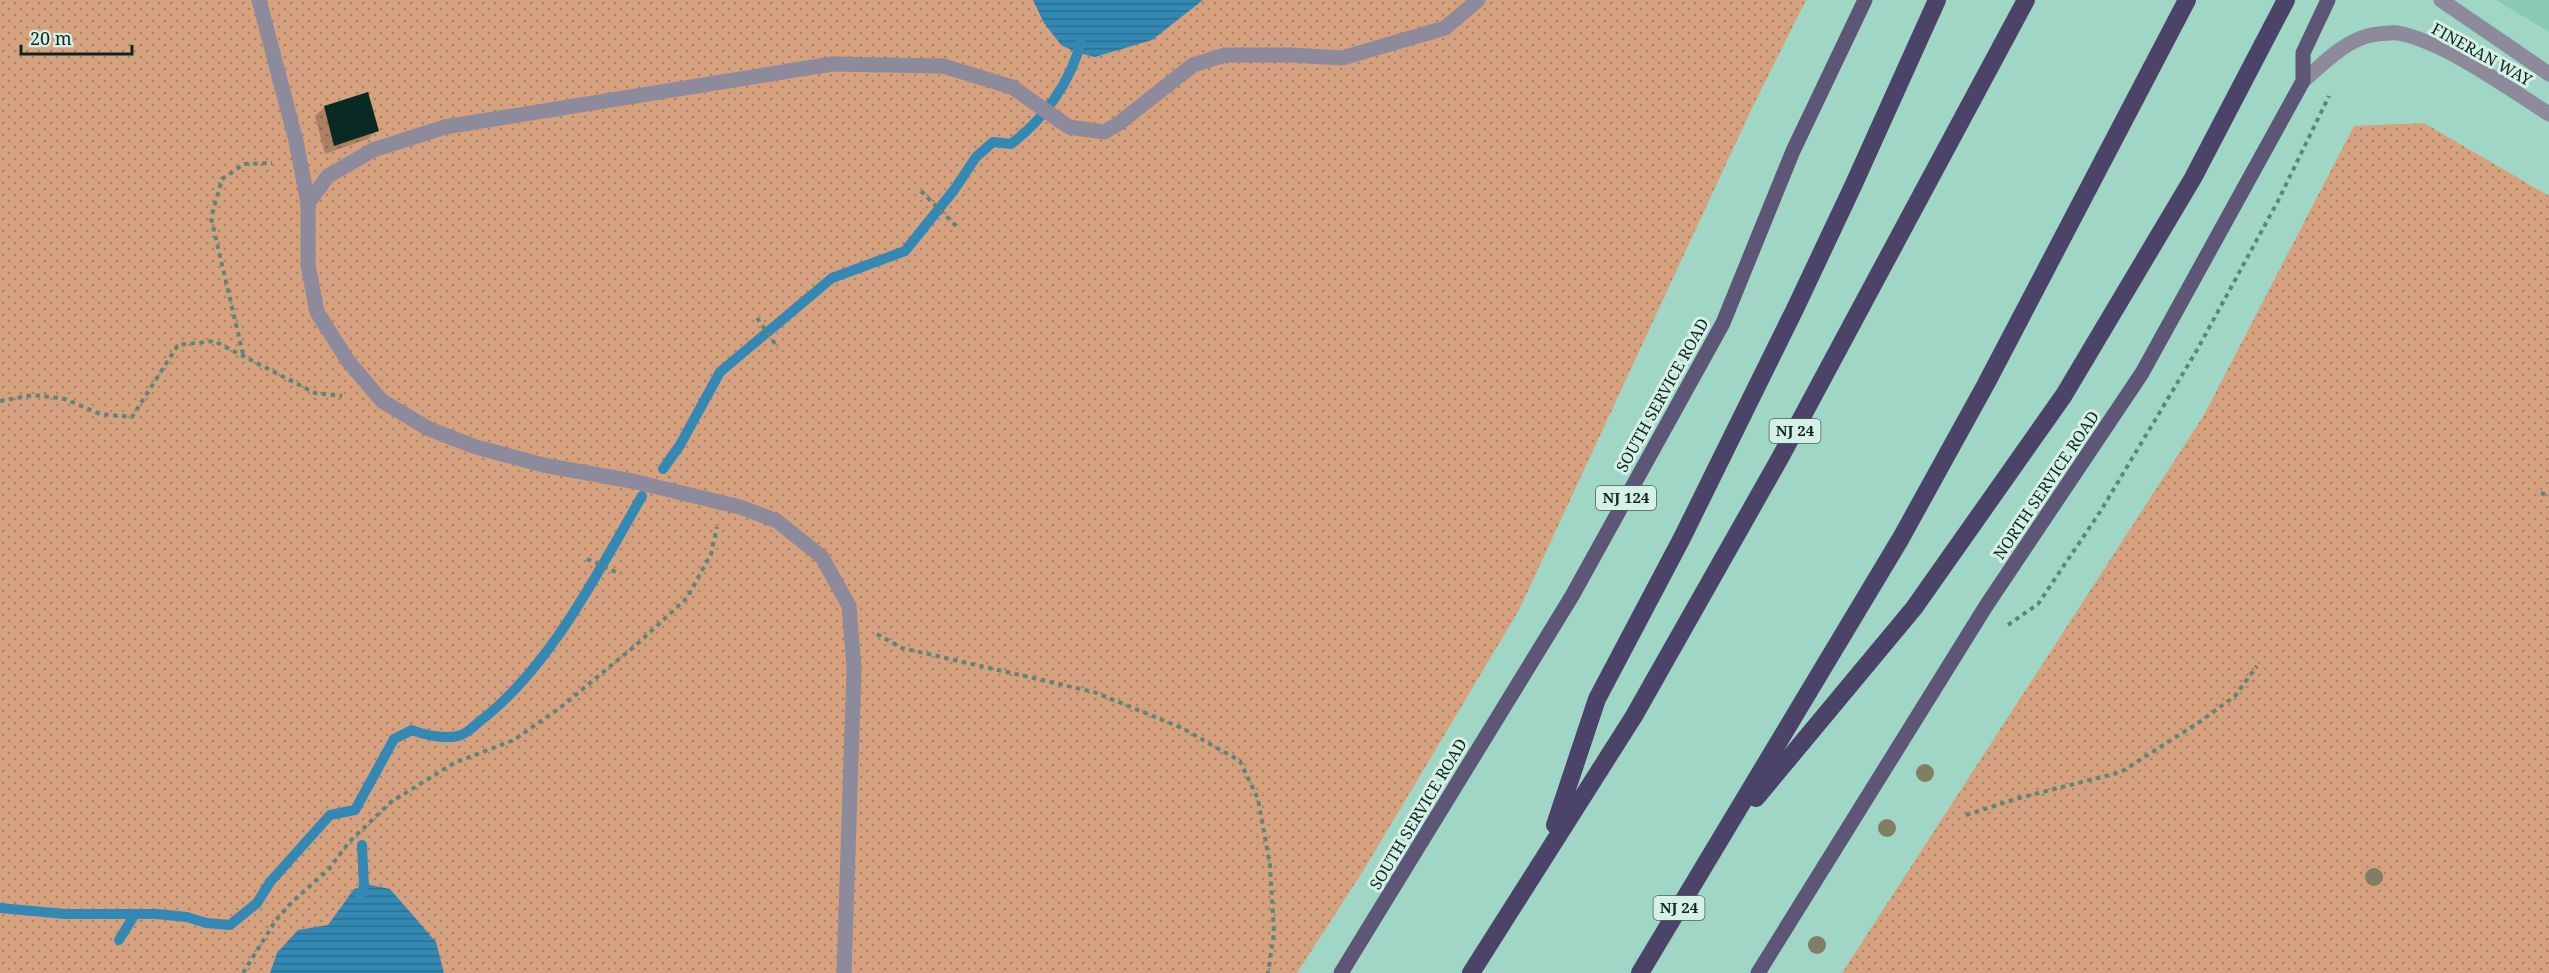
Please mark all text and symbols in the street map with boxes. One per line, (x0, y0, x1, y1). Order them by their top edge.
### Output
street label: FINERAN WAY (2428, 17, 2537, 91)
scale bar (21, 18, 132, 56)
text: 20 m (30, 26, 72, 50)
street label: SOUTH SERVICE ROAD (1611, 314, 1713, 476)
street label: NORTH SERVICE ROAD (1988, 406, 2104, 564)
road number: NJ 24 (1770, 419, 1820, 443)
road number: NJ 124 (1596, 486, 1656, 510)
street label: SOUTH SERVICE ROAD (1364, 734, 1472, 894)
road number: NJ 24 (1654, 896, 1704, 920)

